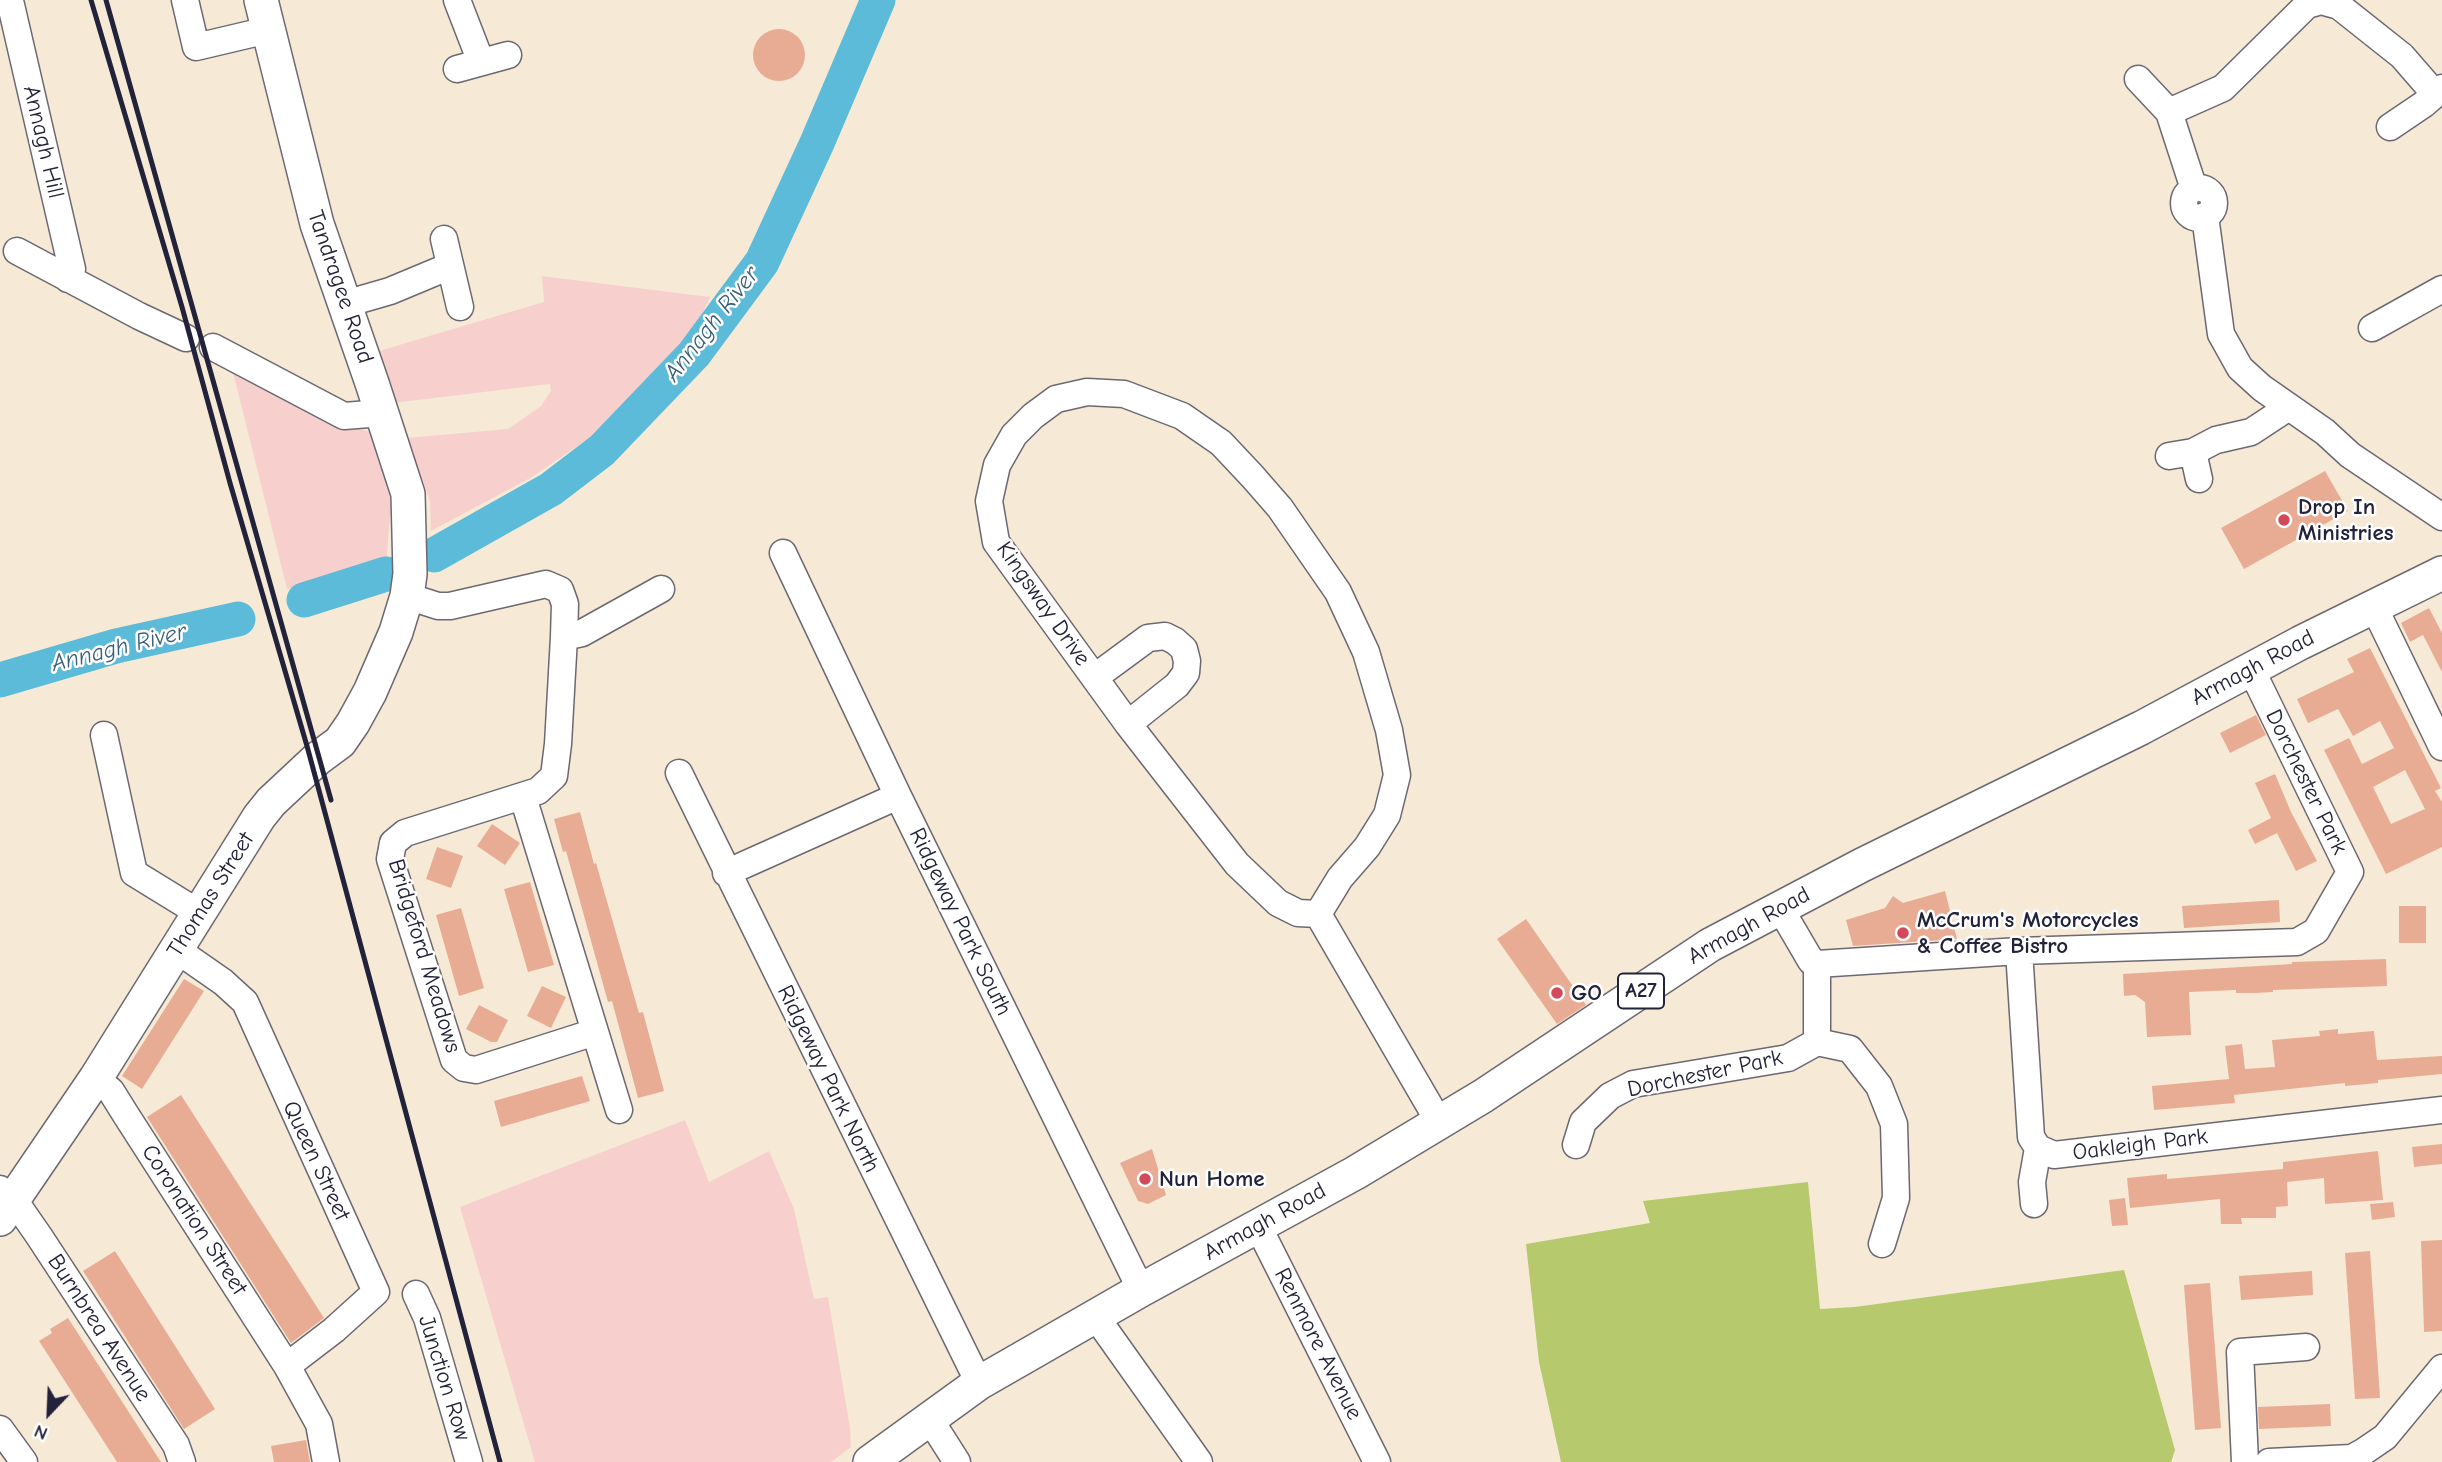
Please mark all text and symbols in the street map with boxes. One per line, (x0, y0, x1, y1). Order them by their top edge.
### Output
street label: Annagh Hill (17, 83, 69, 201)
street label: Tandragee Road (301, 207, 379, 367)
water label: Annagh River (658, 261, 766, 387)
place label: Drop In Ministries (2298, 493, 2393, 547)
marker: Drop In Ministries (2276, 512, 2292, 528)
street label: Kingsway Drive (990, 537, 1096, 671)
water label: Annagh River (49, 617, 189, 679)
street label: Armagh Road (2187, 624, 2319, 712)
street label: Dorchester Park (2259, 705, 2353, 859)
street label: Ridgeway Park South (903, 824, 1017, 1020)
street label: Thomas Street (162, 827, 260, 963)
street label: Bridgeford Meadows (381, 856, 467, 1056)
street label: Armagh Road (1683, 881, 1815, 971)
place label: McCrum's Motorcycles & Coffee Bistro (1917, 906, 2138, 960)
marker: McCrum's Motorcycles & Coffee Bistro (1895, 925, 1911, 941)
road number: A27 (1618, 974, 1664, 1009)
place label: GO (1571, 979, 1602, 1007)
street label: Ridgeway Park North (771, 981, 885, 1177)
marker: GO (1549, 985, 1565, 1001)
street label: Dorchester Park (1625, 1044, 1785, 1104)
street label: Queen Street (276, 1097, 356, 1225)
street label: Oakleigh Park (2071, 1123, 2209, 1167)
street label: Coronation Street (135, 1140, 253, 1300)
place label: Nun Home (1159, 1165, 1265, 1193)
marker: Nun Home (1137, 1171, 1153, 1187)
street label: Armagh Road (1199, 1177, 1331, 1267)
street label: Burnbrea Avenue (41, 1249, 157, 1407)
street label: Renmore Avenue (1268, 1263, 1368, 1425)
street label: Junction Row (412, 1312, 476, 1444)
north arrow (14, 1378, 84, 1448)
text: N (31, 1420, 51, 1445)

